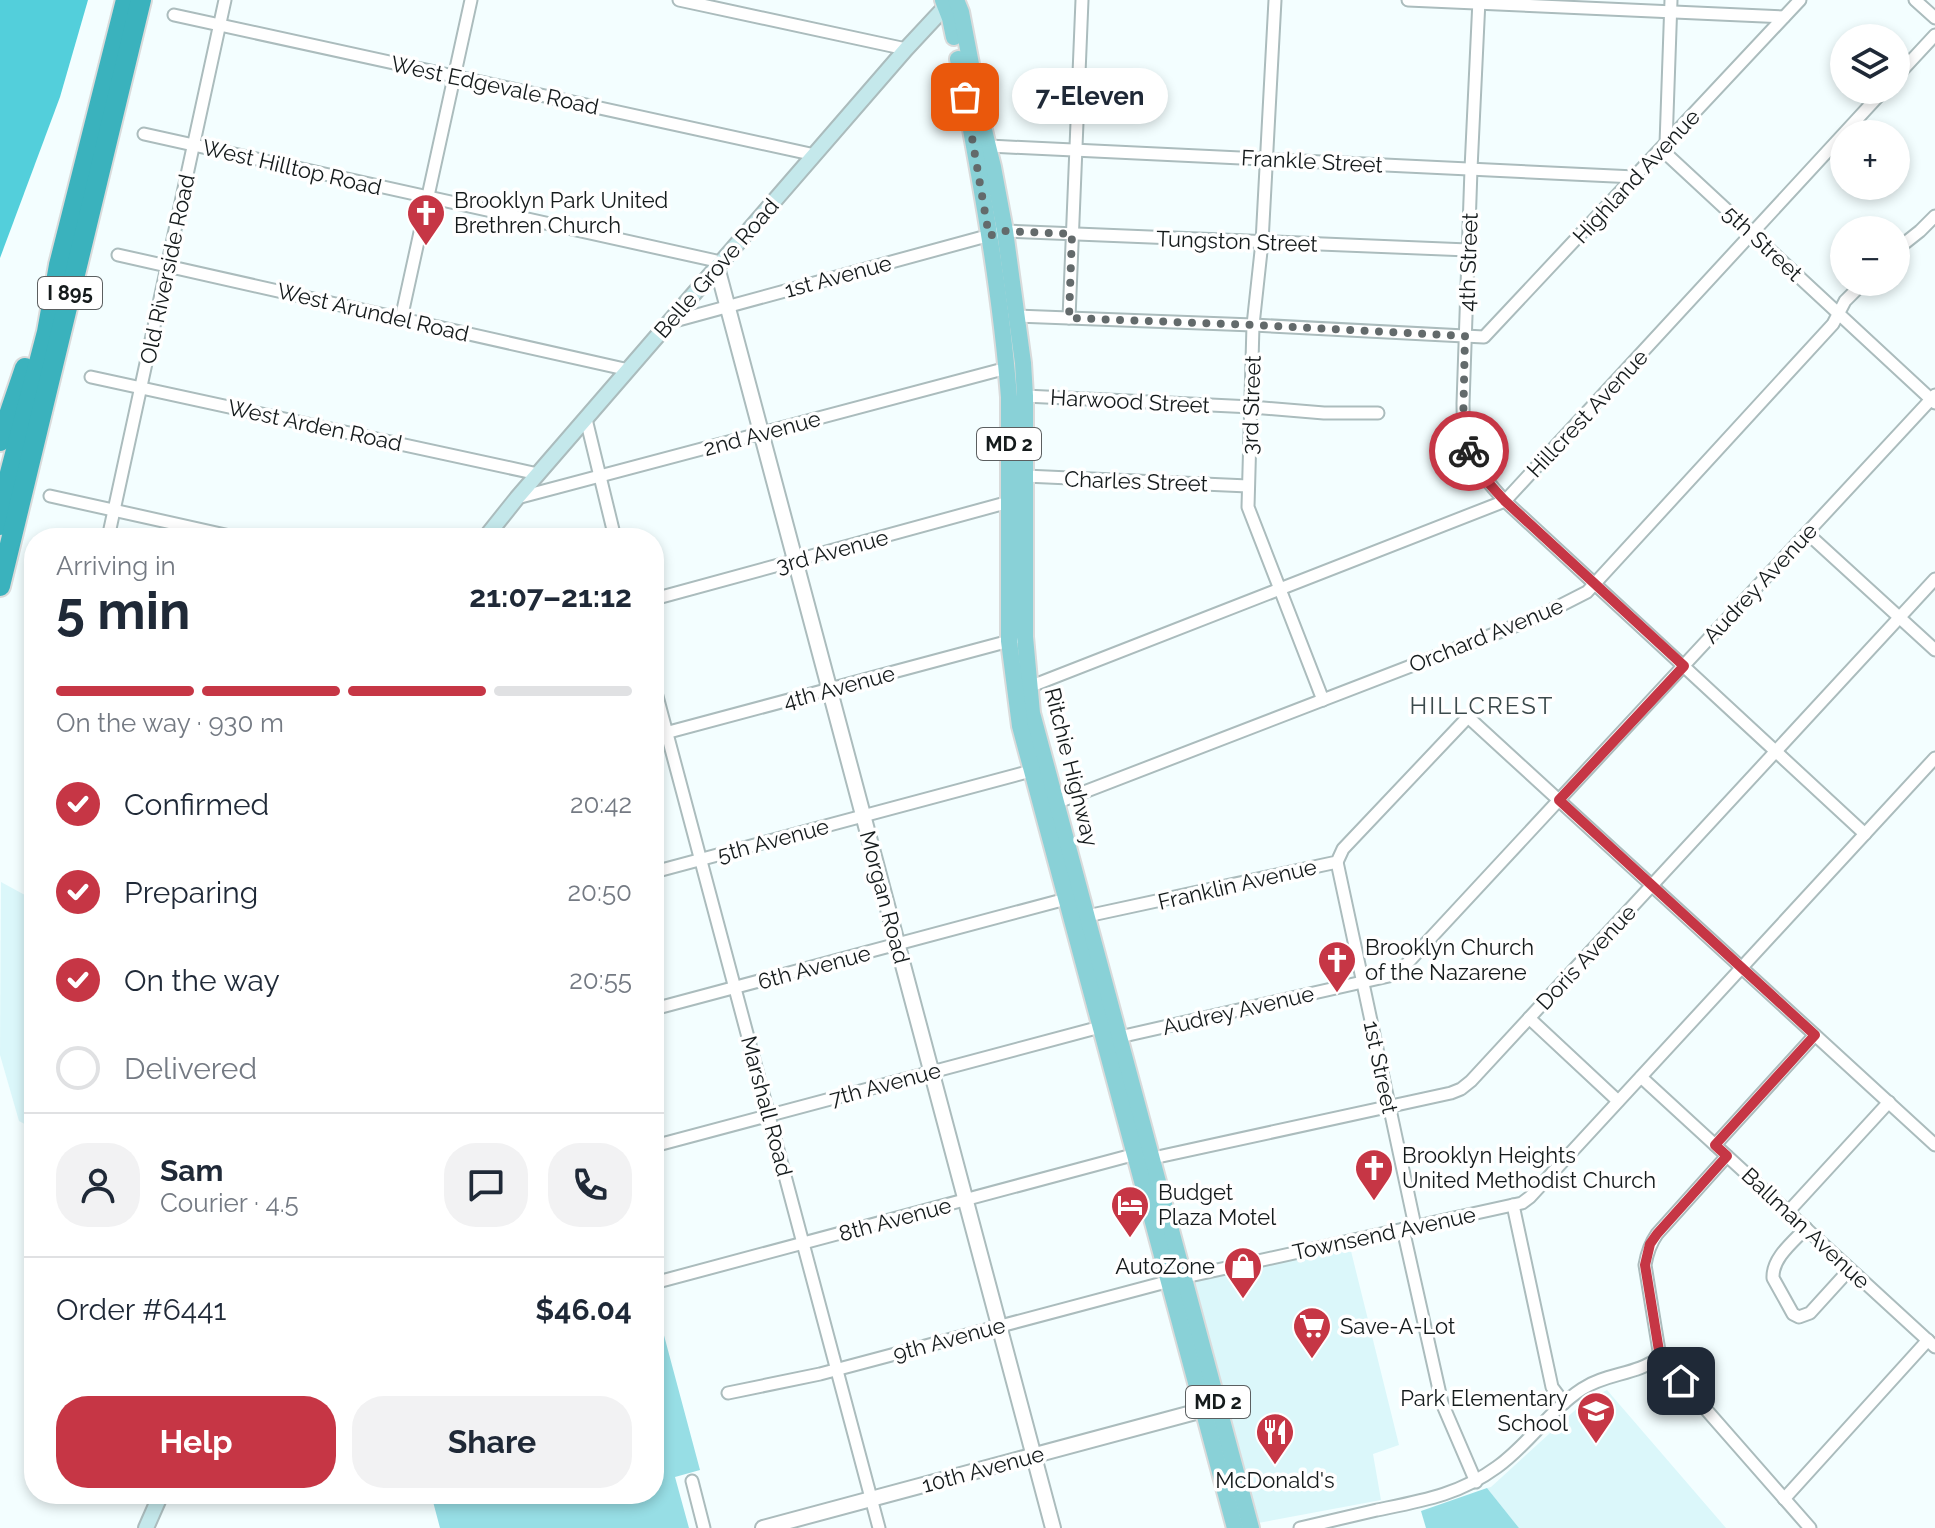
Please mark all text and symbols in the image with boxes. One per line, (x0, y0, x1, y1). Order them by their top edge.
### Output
map controls (1830, 24, 1910, 296)
button: layers (1830, 24, 1910, 104)
street label: West Edgevale Road (389, 50, 601, 120)
pin (931, 63, 999, 131)
callout: 7-Eleven (1013, 69, 1169, 125)
icon: bag (943, 75, 987, 119)
text: 7-Eleven (1035, 81, 1145, 111)
street label: Highland Avenue (1567, 103, 1705, 249)
button: + (1830, 120, 1910, 200)
street label: West Hilltop Road (200, 134, 384, 200)
street label: Frankle Street (1241, 144, 1384, 178)
street label: Old Riverside Road (134, 172, 200, 366)
place label: Brooklyn Park United Brethren Church (454, 187, 668, 238)
church icon: Brooklyn Park United Brethren Church (405, 192, 447, 247)
street label: Belle Grove Road (648, 193, 784, 343)
street label: 5th Street (1718, 200, 1808, 287)
street label: 4th Street (1453, 212, 1483, 312)
button: − (1830, 216, 1910, 296)
street label: Tungston Street (1156, 225, 1319, 257)
street label: 1st Avenue (782, 249, 894, 303)
road number: I 895 (38, 277, 102, 309)
street label: West Arundel Road (275, 277, 471, 347)
street label: Hillcrest Avenue (1521, 344, 1653, 482)
street label: 3rd Street (1236, 354, 1266, 455)
street label: Harwood Street (1050, 384, 1211, 418)
street label: West Arden Road (225, 394, 405, 456)
street label: 2nd Avenue (701, 405, 823, 461)
courier (1429, 411, 1509, 491)
road number: MD 2 (977, 428, 1041, 460)
icon: bike (1447, 429, 1491, 473)
street label: Charles Street (1064, 465, 1209, 497)
street label: Audrey Avenue (1698, 517, 1822, 648)
street label: 3rd Avenue (773, 524, 891, 578)
text: Arriving in (56, 551, 176, 581)
text: 21:07–21:12 (469, 579, 632, 614)
text: 5 min (56, 580, 190, 641)
street label: Orchard Avenue (1405, 592, 1567, 678)
street label: 4th Avenue (780, 660, 898, 714)
street label: Ritchie Highway (1040, 685, 1104, 849)
district label: HILLCREST (1410, 691, 1554, 720)
text: On the way · 930 m (56, 708, 284, 738)
icon: check (56, 782, 100, 826)
text: Confirmed (124, 787, 269, 822)
text: 20:42 (570, 789, 632, 819)
street label: 5th Avenue (714, 813, 832, 867)
street label: Morgan Road (855, 828, 915, 966)
street label: Franklin Avenue (1155, 853, 1319, 915)
icon: check (56, 870, 100, 914)
text: Preparing (124, 875, 258, 910)
text: 20:50 (568, 877, 632, 907)
street label: Doris Avenue (1531, 899, 1641, 1015)
place label: Brooklyn Church of the Nazarene (1365, 934, 1534, 985)
street label: 6th Avenue (755, 939, 873, 995)
church icon: Brooklyn Church of the Nazarene (1316, 939, 1358, 994)
icon: check (56, 958, 100, 1002)
text: On the way (124, 963, 280, 998)
text: 20:55 (569, 965, 632, 995)
street label: Audrey Avenue (1160, 980, 1316, 1040)
street label: 1st Street (1359, 1018, 1404, 1116)
street label: Marshall Road (736, 1033, 798, 1179)
text: Delivered (124, 1051, 257, 1086)
street label: 7th Avenue (827, 1057, 944, 1111)
place label: Brooklyn Heights United Methodist Church (1402, 1142, 1656, 1193)
button: person (56, 1143, 140, 1227)
button: chat (444, 1143, 528, 1227)
button: phone (548, 1143, 632, 1227)
church icon: Brooklyn Heights United Methodist Church (1353, 1147, 1395, 1202)
text: Sam (160, 1153, 223, 1188)
street label: Ballman Avenue (1737, 1162, 1876, 1294)
place label: Budget Plaza Motel (1158, 1179, 1276, 1230)
hotel icon: Budget Plaza Motel (1109, 1184, 1151, 1239)
text: Courier · 4.5 (160, 1188, 299, 1218)
street label: 8th Avenue (836, 1191, 954, 1246)
street label: Townsend Avenue (1290, 1201, 1478, 1265)
shop icon: AutoZone (1222, 1245, 1264, 1300)
place label: AutoZone (1115, 1253, 1215, 1279)
text: Order #6441 (56, 1292, 226, 1327)
text: $46.04 (535, 1292, 632, 1327)
supermarket icon: Save-A-Lot (1291, 1305, 1333, 1360)
street label: 9th Avenue (890, 1312, 1008, 1366)
place label: Save-A-Lot (1340, 1313, 1456, 1339)
pin (1647, 1347, 1715, 1415)
icon: home (1659, 1359, 1703, 1403)
place label: Park Elementary School (1400, 1385, 1568, 1436)
road number: MD 2 (1186, 1386, 1250, 1418)
school or university icon: Park Elementary School (1575, 1390, 1617, 1445)
button: Help (56, 1396, 336, 1488)
button: Share (352, 1396, 632, 1488)
restaurant icon: McDonald's (1254, 1411, 1296, 1466)
street label: 10th Avenue (919, 1440, 1047, 1498)
place label: McDonald's (1215, 1467, 1335, 1493)

